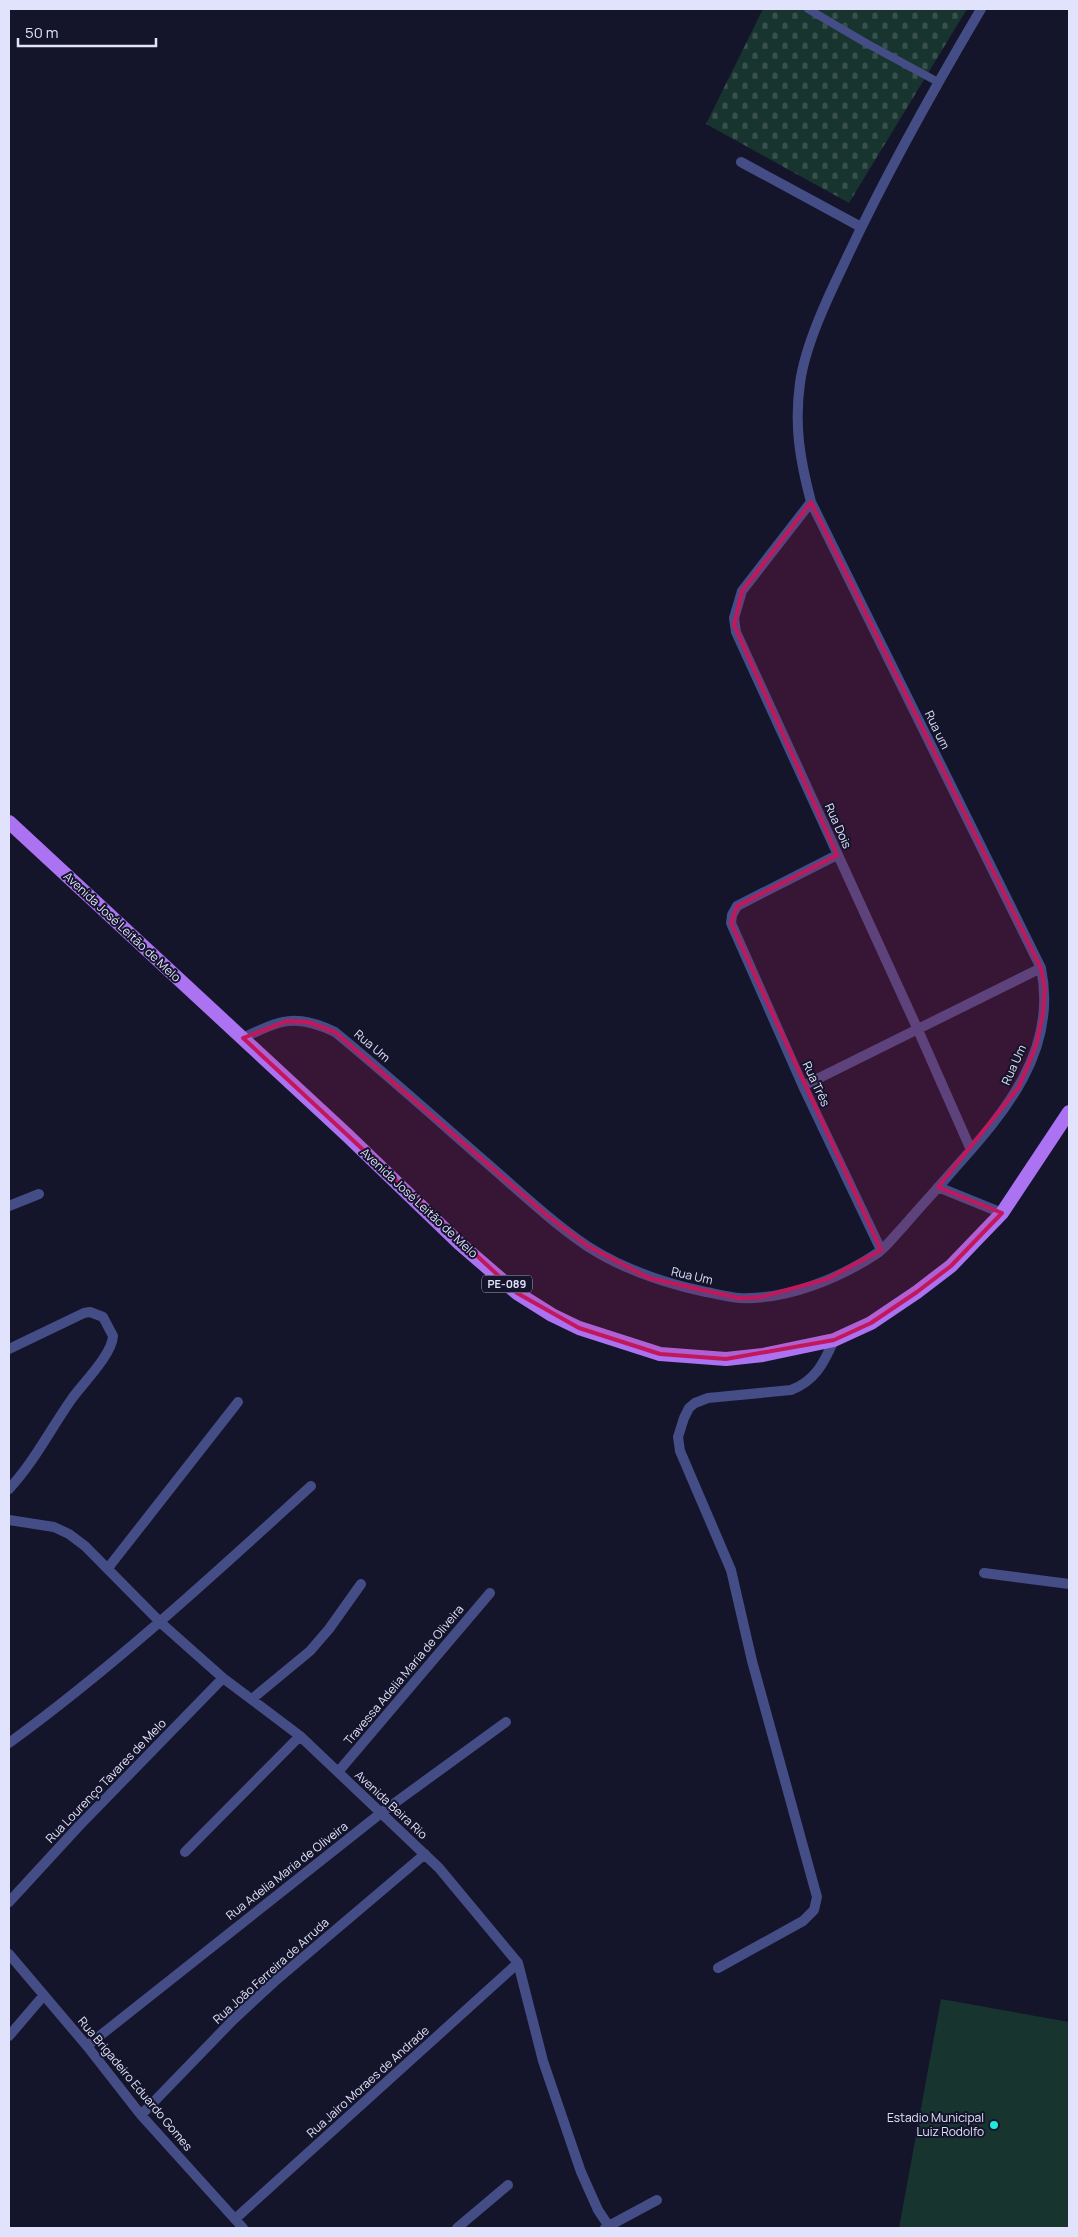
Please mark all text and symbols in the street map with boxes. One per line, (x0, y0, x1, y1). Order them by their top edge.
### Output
scale bar (18, 15, 155, 47)
text: 50 m (25, 22, 59, 43)
street label: Rua um (921, 708, 954, 752)
street label: Rua Dois (821, 800, 856, 851)
street label: Avenida José Leitão de Melo (60, 868, 185, 986)
street label: Rua Um (351, 1025, 394, 1066)
street label: Rua Um (997, 1042, 1030, 1088)
street label: Rua Três (799, 1058, 834, 1109)
street label: Avenida José Leitão de Melo (357, 1144, 482, 1262)
street label: Rua Um (670, 1262, 715, 1289)
road number: PE-089 (482, 1276, 532, 1292)
street label: Travessa Adelia Maria de Oliveira (340, 1601, 467, 1748)
street label: Rua Lourenço Tavares de Melo (42, 1715, 170, 1847)
street label: Avenida Beira Rio (351, 1766, 431, 1843)
street label: Rua Adelia Maria de Oliveira (222, 1818, 351, 1924)
street label: Rua João Ferreira de Arruda (209, 1914, 332, 2027)
street label: Rua Brigadeiro Eduardo Gomes (74, 2013, 197, 2154)
street label: Rua Jairo Moraes de Andrade (303, 2022, 433, 2141)
place label: Estadio Municipal Luiz Rodolfo (887, 2109, 984, 2140)
marker: Estadio Municipal Luiz Rodolfo (988, 2119, 1000, 2131)

